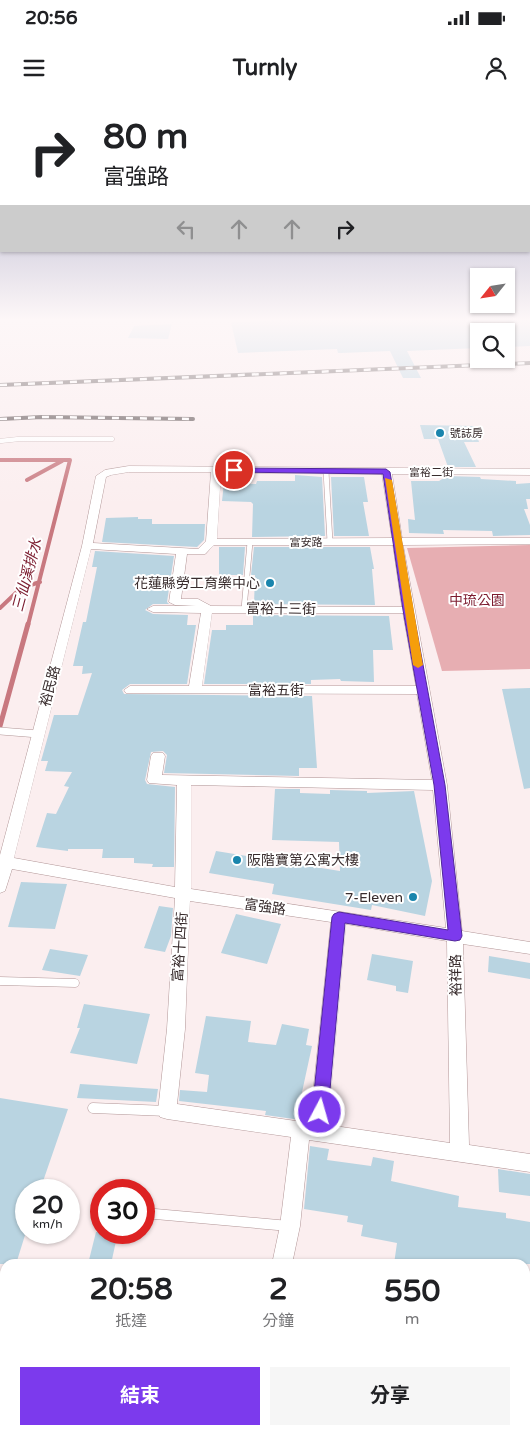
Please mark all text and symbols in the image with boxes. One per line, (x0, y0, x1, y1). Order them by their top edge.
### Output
text: 20:56 (25, 7, 78, 29)
icon: menu (20, 54, 48, 82)
icon: person (482, 54, 510, 82)
text: Turnly (233, 55, 297, 81)
text: 80 m (103, 116, 188, 158)
icon: right (20, 120, 85, 185)
text: 富強路 (103, 164, 169, 190)
icon: left (172, 215, 200, 243)
icon: ahead (225, 215, 253, 243)
icon: ahead (278, 215, 306, 243)
icon: right (331, 215, 359, 243)
north arrow (470, 268, 515, 312)
map controls (470, 268, 515, 368)
button: search (470, 323, 515, 368)
marker: 號誌房 (434, 427, 446, 439)
place label: 號誌房 (450, 427, 483, 440)
pin (213, 449, 255, 491)
icon: arrive (220, 456, 248, 484)
street label: 富裕二街 (409, 466, 453, 479)
water label: 三仙溪排水 (9, 535, 46, 614)
street label: 富安路 (290, 536, 323, 549)
place label: 花蓮縣勞工育樂中心 (134, 575, 260, 592)
marker: 花蓮縣勞工育樂中心 (264, 577, 276, 589)
park label: 中琉公園 (449, 592, 505, 609)
street label: 富裕十三街 (246, 600, 316, 618)
street label: 裕民路 (36, 664, 64, 708)
street label: 富裕五街 (248, 682, 304, 699)
place label: 阪階寶第公寓大樓 (247, 852, 359, 869)
marker: 阪階寶第公寓大樓 (231, 854, 243, 866)
place label: 7-Eleven (345, 889, 403, 906)
marker: 7-Eleven (407, 891, 419, 903)
street label: 富強路 (243, 896, 287, 918)
street label: 富裕十四街 (169, 911, 191, 983)
street label: 裕祥路 (447, 954, 465, 996)
position arrow (293, 1085, 345, 1137)
speed limit sign: 30 (90, 1179, 155, 1244)
text: 20 (32, 1190, 63, 1220)
text: km/h (32, 1217, 63, 1231)
text: 20:58 (90, 1271, 173, 1308)
text: 2 (269, 1271, 288, 1308)
text: 550 (384, 1273, 440, 1310)
text: m (405, 1309, 419, 1329)
text: 抵達 (115, 1311, 147, 1331)
text: 分鐘 (262, 1311, 294, 1331)
button: 結束 (20, 1367, 260, 1425)
button: 分享 (270, 1367, 510, 1425)

